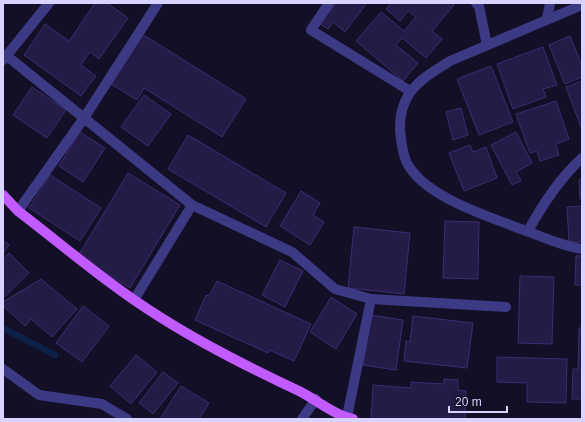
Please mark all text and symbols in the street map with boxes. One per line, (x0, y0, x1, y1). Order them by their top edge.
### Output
scale bar (449, 388, 507, 414)
text: 20 m (455, 395, 482, 409)

